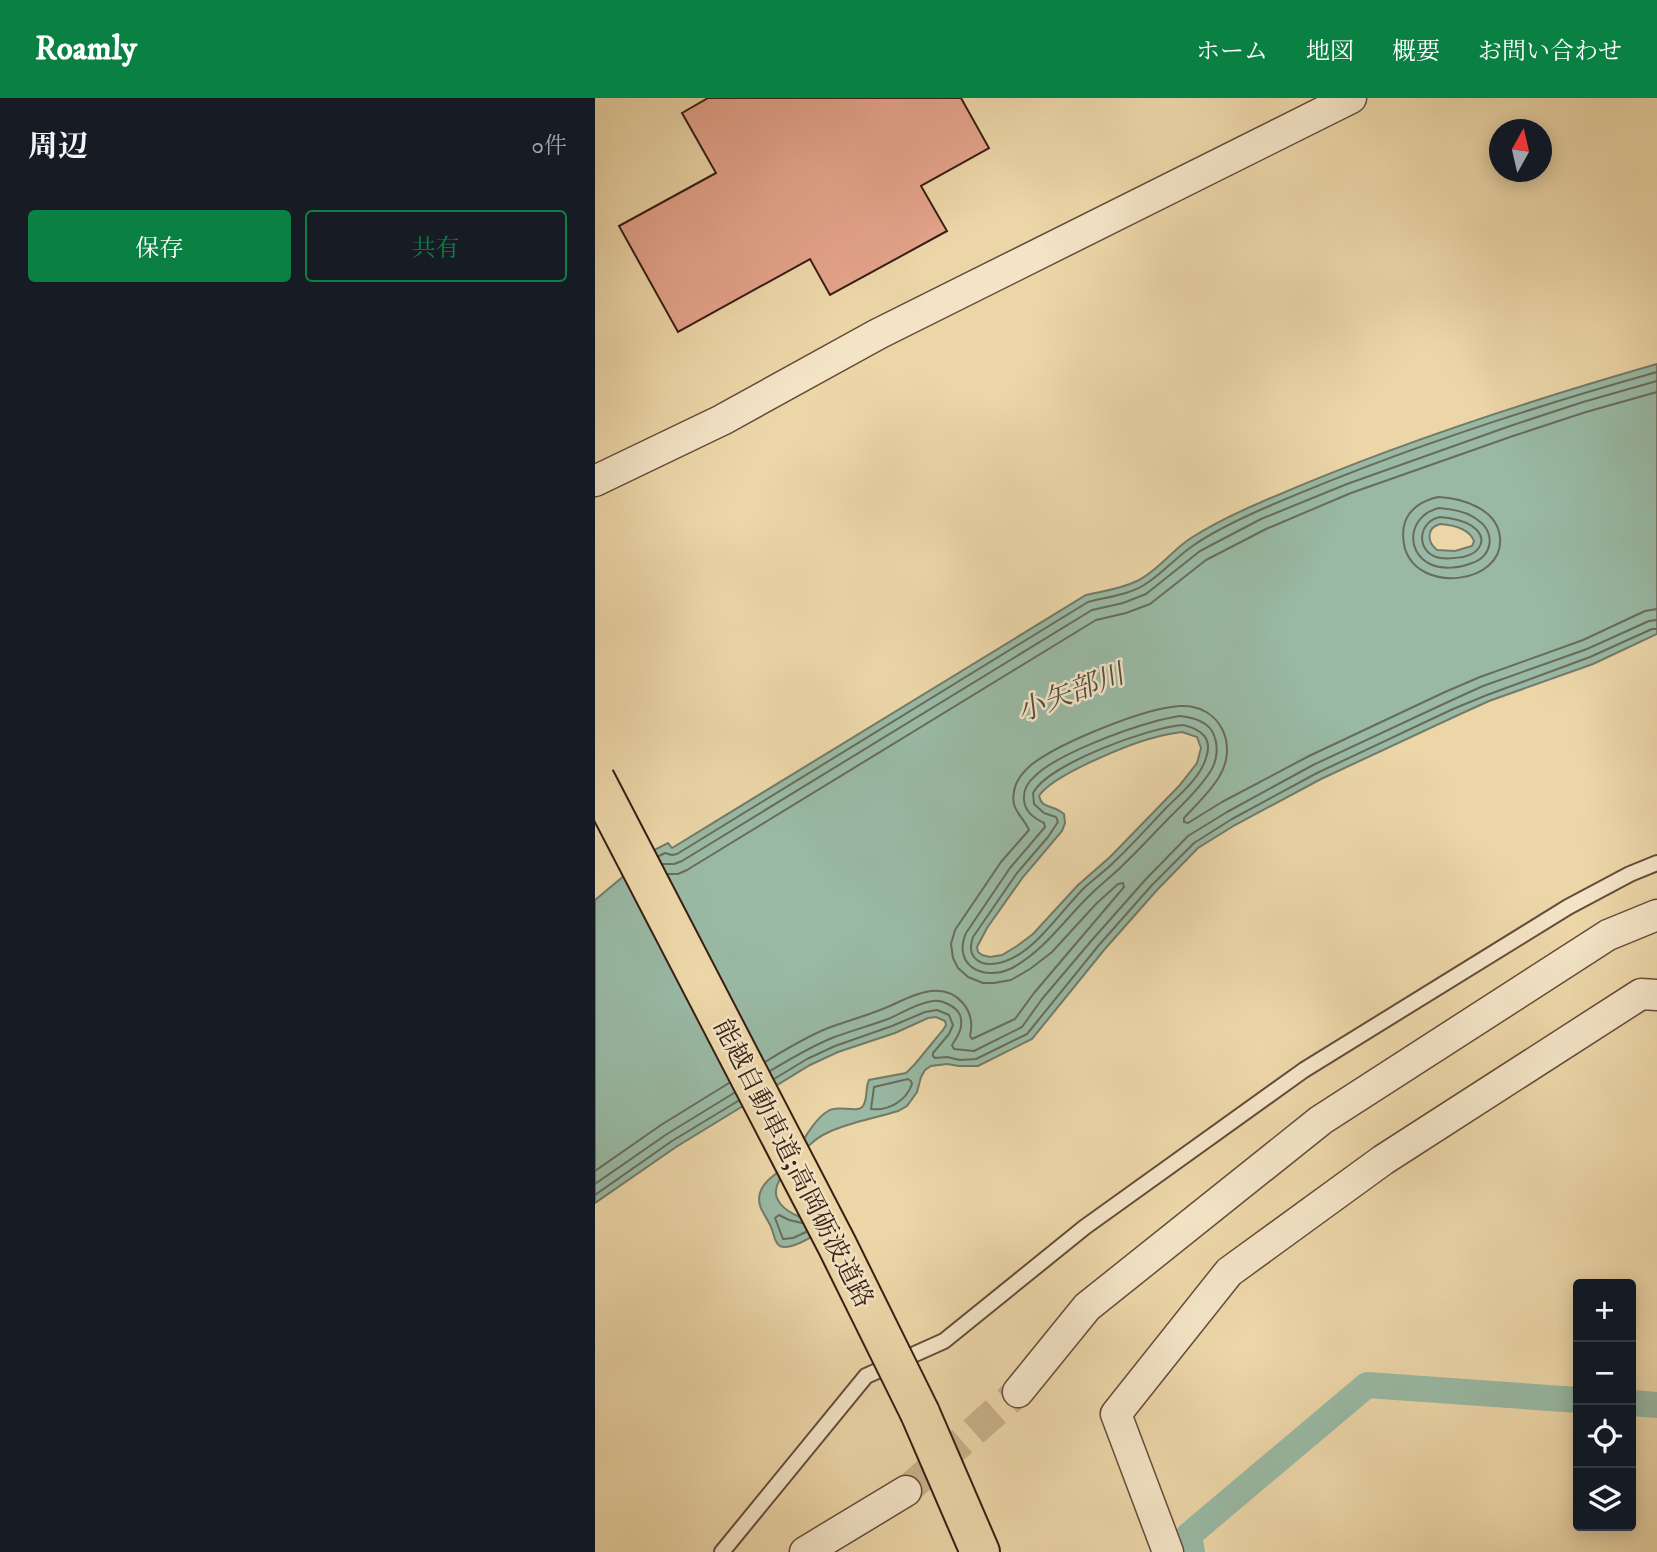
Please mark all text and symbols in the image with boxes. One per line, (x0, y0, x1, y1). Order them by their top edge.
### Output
text: Roamly (35, 29, 137, 70)
text: ホーム (1196, 37, 1268, 67)
text: 地図 (1306, 37, 1354, 67)
text: 概要 (1392, 37, 1440, 67)
text: お問い合わせ (1478, 37, 1622, 67)
north arrow (1489, 119, 1552, 182)
text: 周辺 (28, 129, 88, 166)
text: 0件 (532, 132, 567, 161)
button: 保存 (28, 210, 291, 282)
button: 共有 (305, 210, 567, 282)
water label: 小矢部川 (1012, 656, 1132, 730)
street label: 能越自動車道;高岡砺波道路 (705, 1014, 880, 1314)
map controls (1573, 1279, 1636, 1531)
button: + (1573, 1279, 1636, 1342)
button: − (1573, 1342, 1636, 1405)
button: locate (1573, 1405, 1636, 1468)
button: layers (1573, 1468, 1636, 1531)

